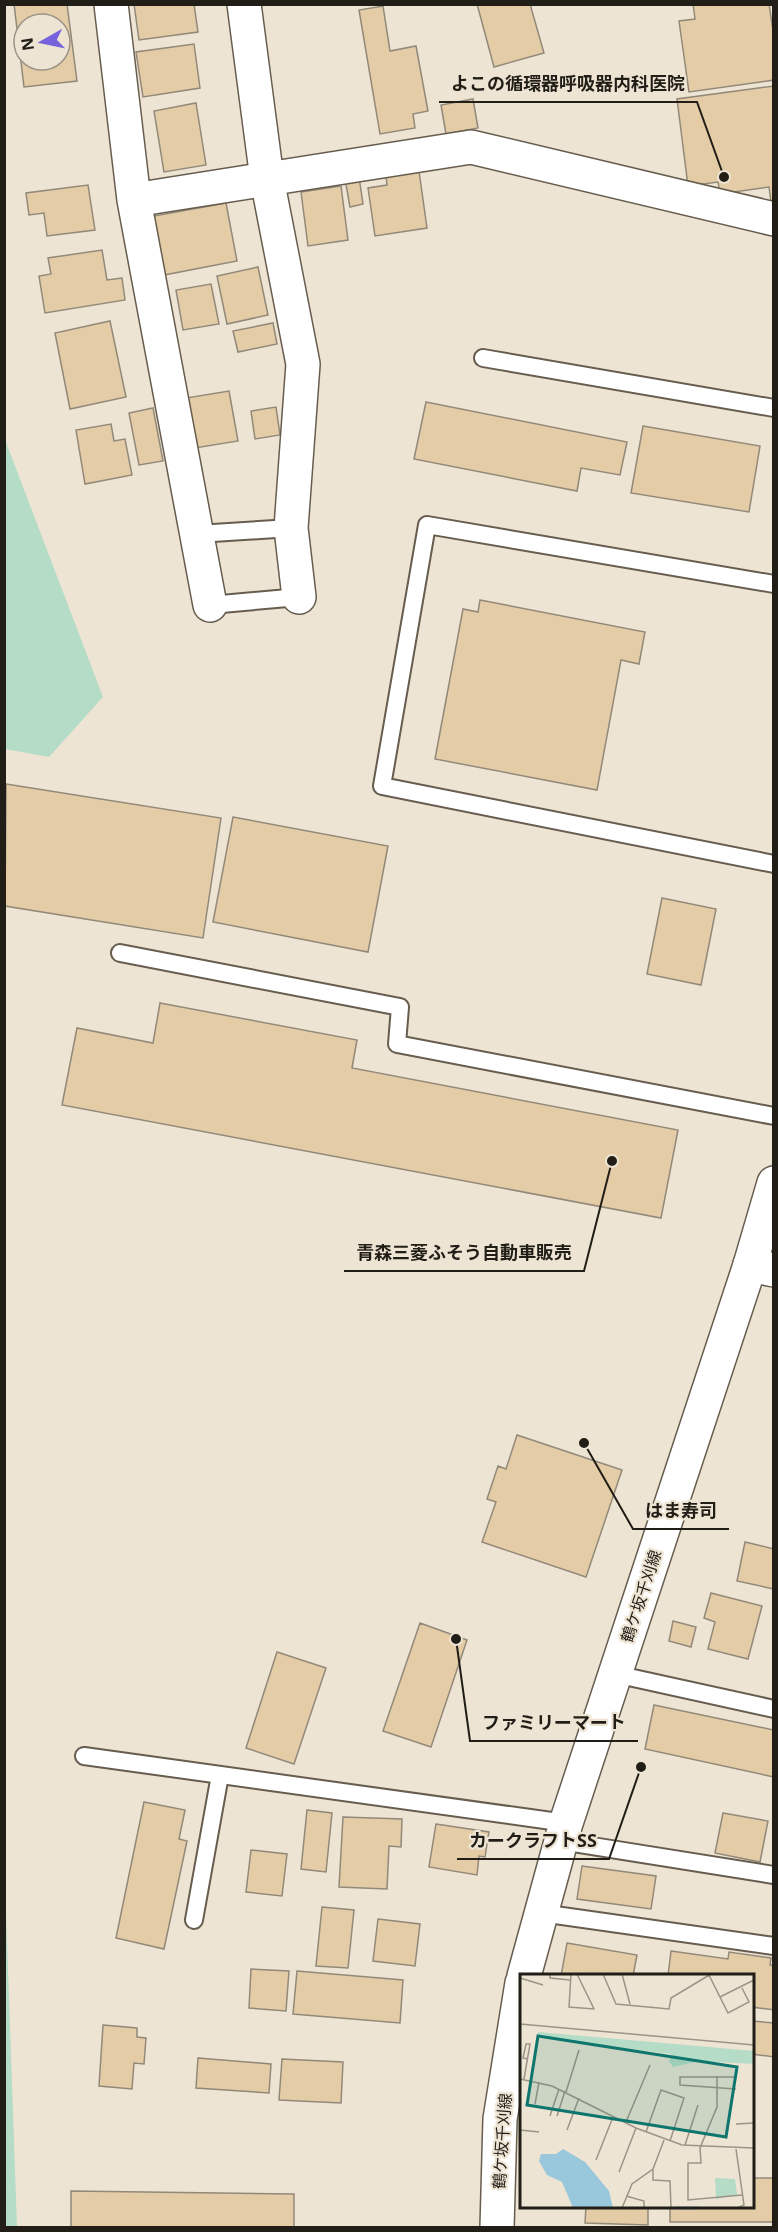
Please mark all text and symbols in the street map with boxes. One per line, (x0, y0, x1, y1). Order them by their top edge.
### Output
north arrow (12, 12, 72, 72)
text: N (15, 36, 39, 52)
callout: よこの循環器呼吸器内科医院 (439, 66, 697, 102)
text: よこの循環器呼吸器内科医院 (451, 71, 685, 95)
callout: 青森三菱ふそう自動車販売 (344, 1235, 584, 1271)
text: 青森三菱ふそう自動車販売 (356, 1240, 572, 1264)
callout: はま寿司 (633, 1493, 729, 1529)
text: はま寿司 (645, 1498, 717, 1522)
street label: 鶴ケ坂千刈線 (616, 1547, 666, 1645)
callout: ファミリーマート (470, 1705, 638, 1741)
text: ファミリーマート (482, 1710, 626, 1734)
callout: カークラフトSS (457, 1823, 609, 1859)
text: カークラフトSS (469, 1828, 597, 1852)
inset map (520, 1974, 754, 2208)
street label: 鶴ケ坂千刈線 (488, 2092, 516, 2190)

